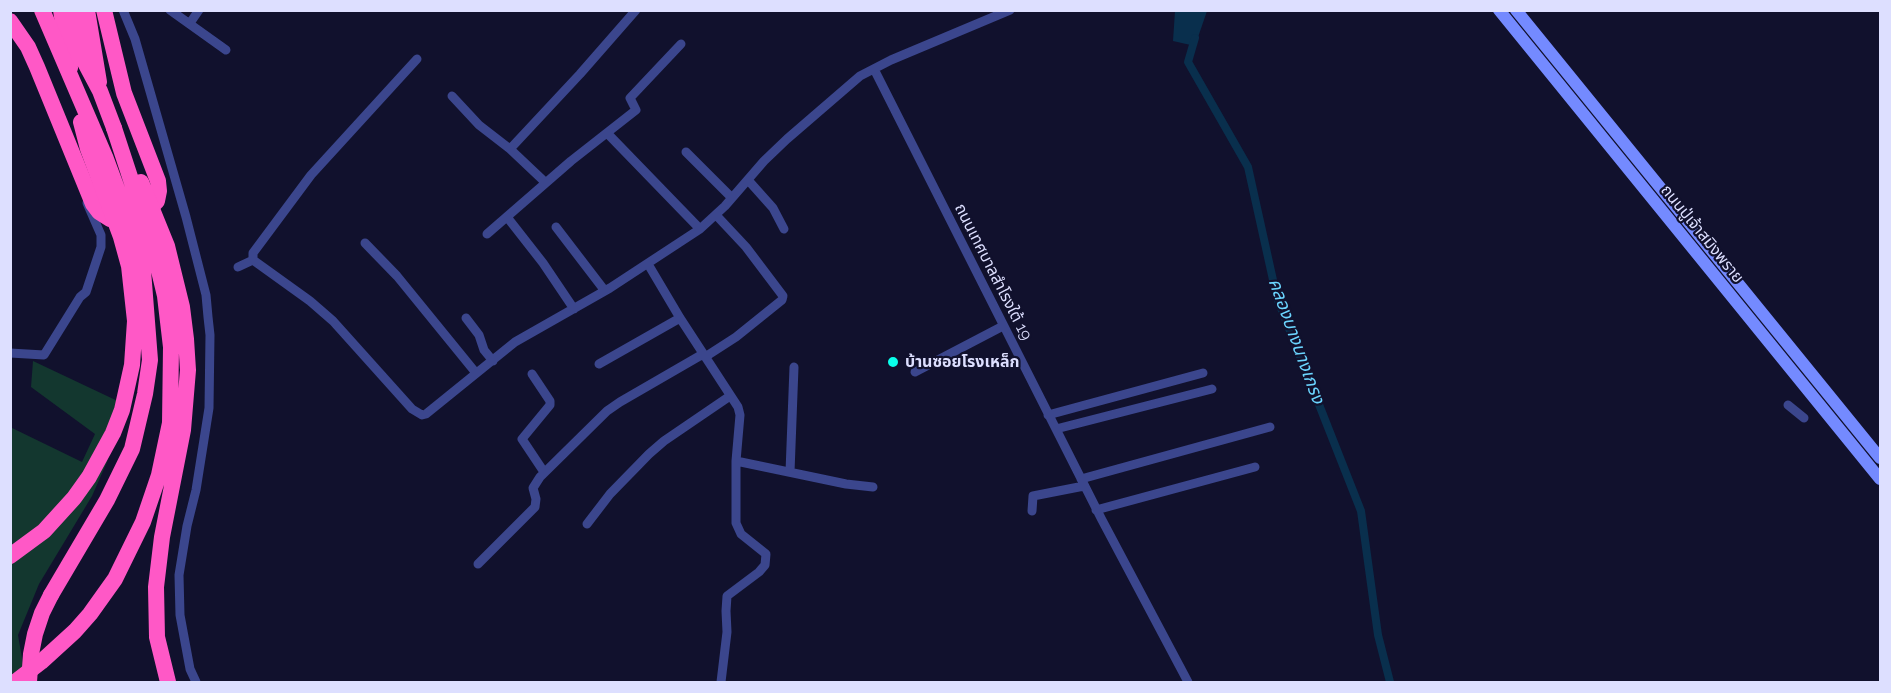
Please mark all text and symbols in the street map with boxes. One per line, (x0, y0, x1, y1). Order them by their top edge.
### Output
street label: ถนนปู่เจ้าสมิงพราย (1657, 181, 1747, 287)
street label: ถนนเทศบาลสำโรงใต้ 19 (950, 200, 1036, 344)
water label: คลองบางนางเกรง (1263, 275, 1329, 407)
place label: บ้านซอยโรงเหล็ก (905, 352, 1019, 372)
marker: บ้านซอยโรงเหล็ก (886, 355, 900, 369)

